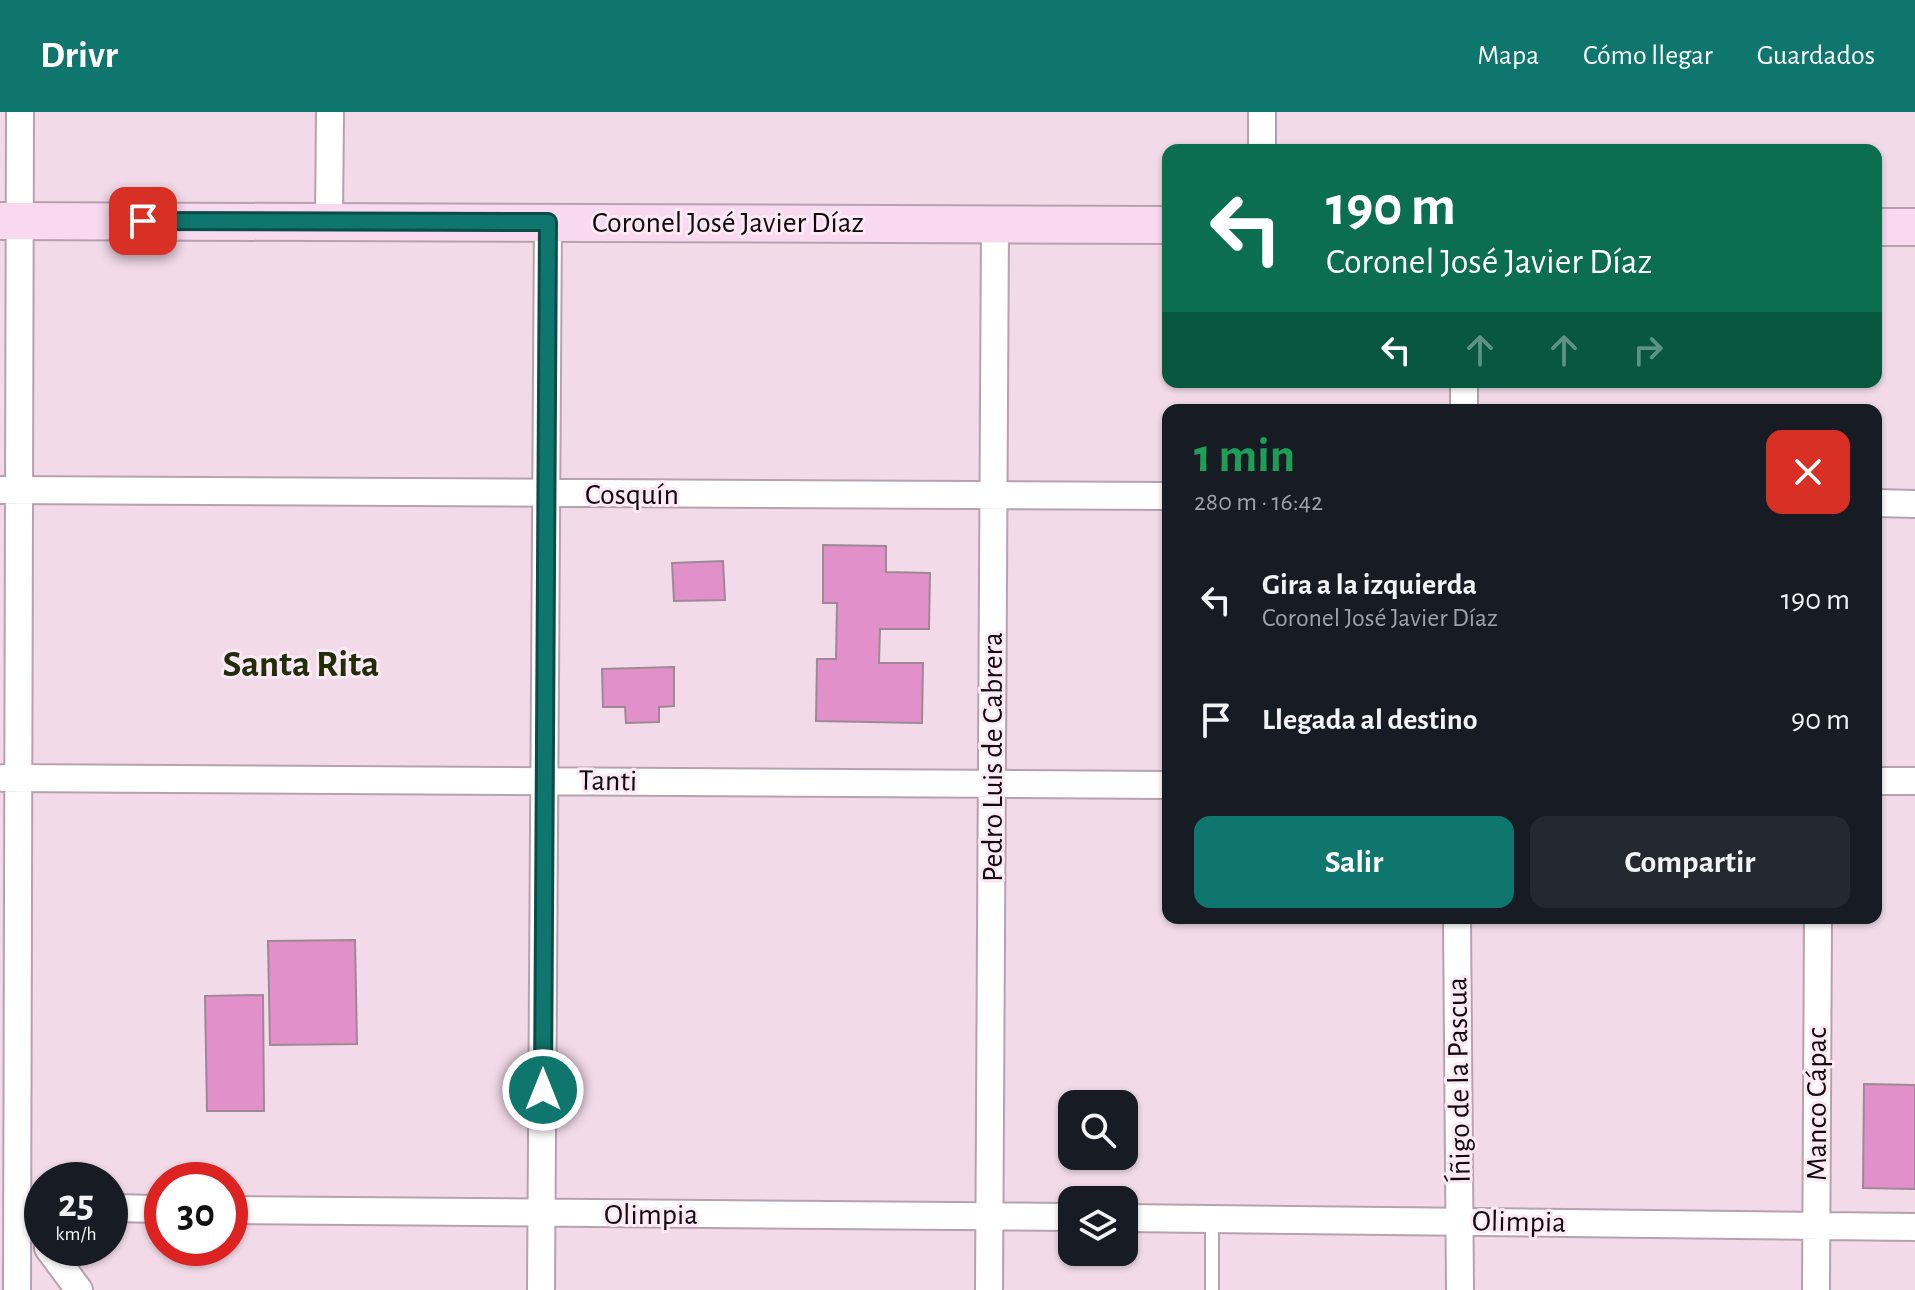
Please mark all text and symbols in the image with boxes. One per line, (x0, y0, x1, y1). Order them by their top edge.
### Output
text: Drivr (40, 37, 118, 75)
text: Mapa (1477, 42, 1539, 70)
text: Cómo llegar (1583, 42, 1713, 70)
text: Guardados (1757, 42, 1875, 70)
icon: left (1194, 176, 1298, 280)
text: 190 m (1326, 179, 1456, 235)
pin (109, 187, 177, 255)
icon: arrive (121, 199, 165, 243)
street label: Coronel José Javier Díaz (592, 208, 864, 238)
text: Coronel José Javier Díaz (1326, 244, 1652, 280)
icon: left (1374, 328, 1418, 372)
icon: ahead (1458, 328, 1502, 372)
icon: ahead (1542, 328, 1586, 372)
icon: right (1626, 328, 1670, 372)
button: close (1766, 430, 1850, 514)
text: 1 min (1194, 433, 1295, 481)
street label: Cosquín (585, 480, 679, 510)
text: 280 m · 16:42 (1194, 489, 1323, 515)
text: Gira a la izquierda (1262, 570, 1477, 600)
icon: left (1194, 578, 1238, 622)
text: 190 m (1781, 585, 1850, 615)
text: Coronel José Javier Díaz (1262, 605, 1498, 631)
street label: Pedro Luis de Cabrera (978, 632, 1008, 882)
district label: Santa Rita (223, 646, 379, 684)
icon: arrive (1194, 698, 1238, 742)
text: Llegada al destino (1262, 705, 1478, 735)
text: 90 m (1791, 705, 1850, 735)
street label: Tanti (578, 765, 638, 797)
button: Salir (1194, 816, 1514, 908)
button: Compartir (1530, 816, 1850, 908)
street label: Íñigo de la Pascua (1440, 977, 1476, 1183)
street label: Manco Cápac (1802, 1027, 1832, 1181)
position arrow (501, 1048, 585, 1132)
map controls (1058, 1090, 1138, 1266)
button: search (1058, 1090, 1138, 1170)
speed limit sign: 30 (144, 1162, 248, 1266)
text: 25 (58, 1184, 94, 1224)
button: layers (1058, 1186, 1138, 1266)
street label: Olimpia (604, 1200, 698, 1230)
street label: Olimpia (1472, 1206, 1566, 1238)
text: km/h (55, 1224, 97, 1244)

